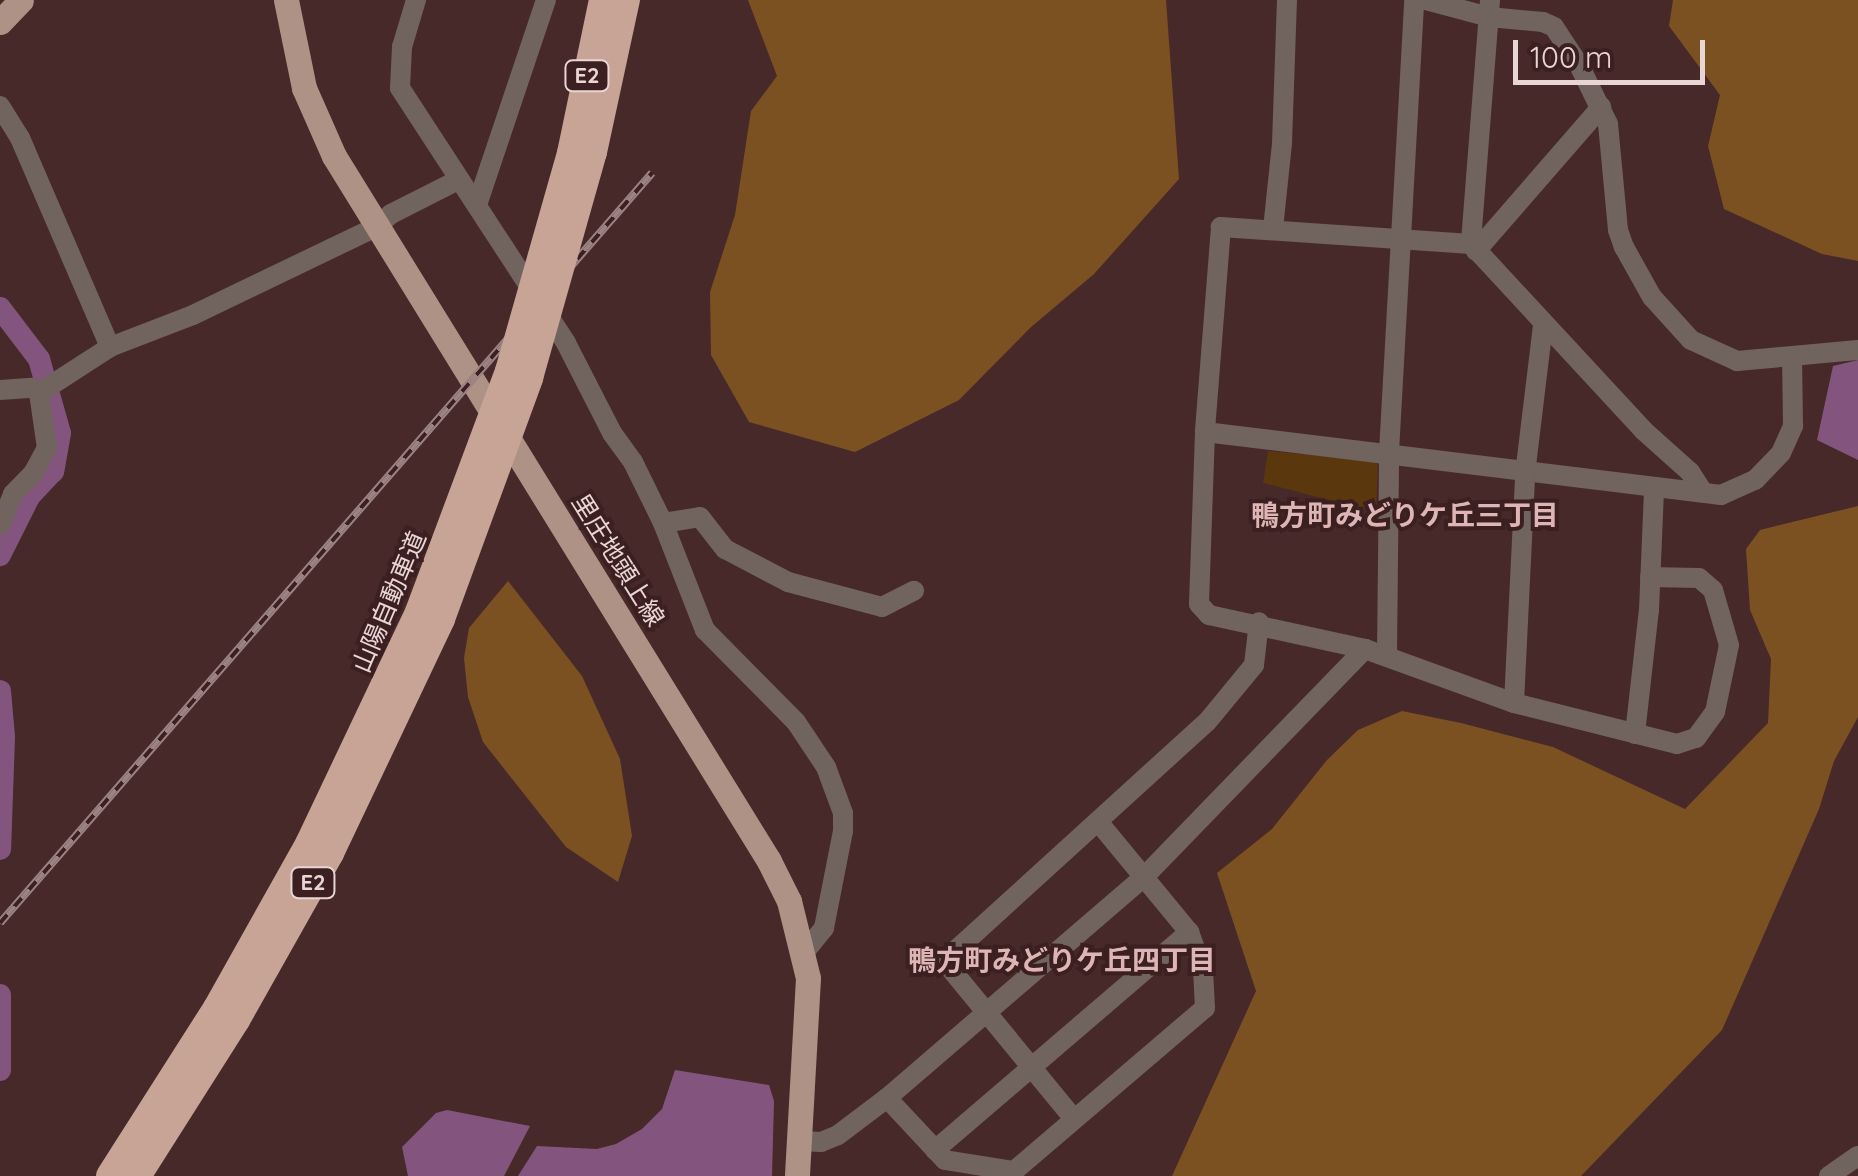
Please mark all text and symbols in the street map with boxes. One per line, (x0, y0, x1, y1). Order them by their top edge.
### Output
scale bar (1518, 20, 1710, 82)
text: 100 m (1530, 38, 1612, 76)
road number: E2 (562, 59, 612, 93)
street label: 里庄地頭上線 (566, 488, 670, 632)
district label: 鴨方町みどりケ丘三丁目 (1251, 498, 1559, 532)
street label: 山陽自動車道 (346, 527, 432, 677)
road number: E2 (288, 866, 338, 900)
district label: 鴨方町みどりケ丘四丁目 (908, 943, 1216, 977)

